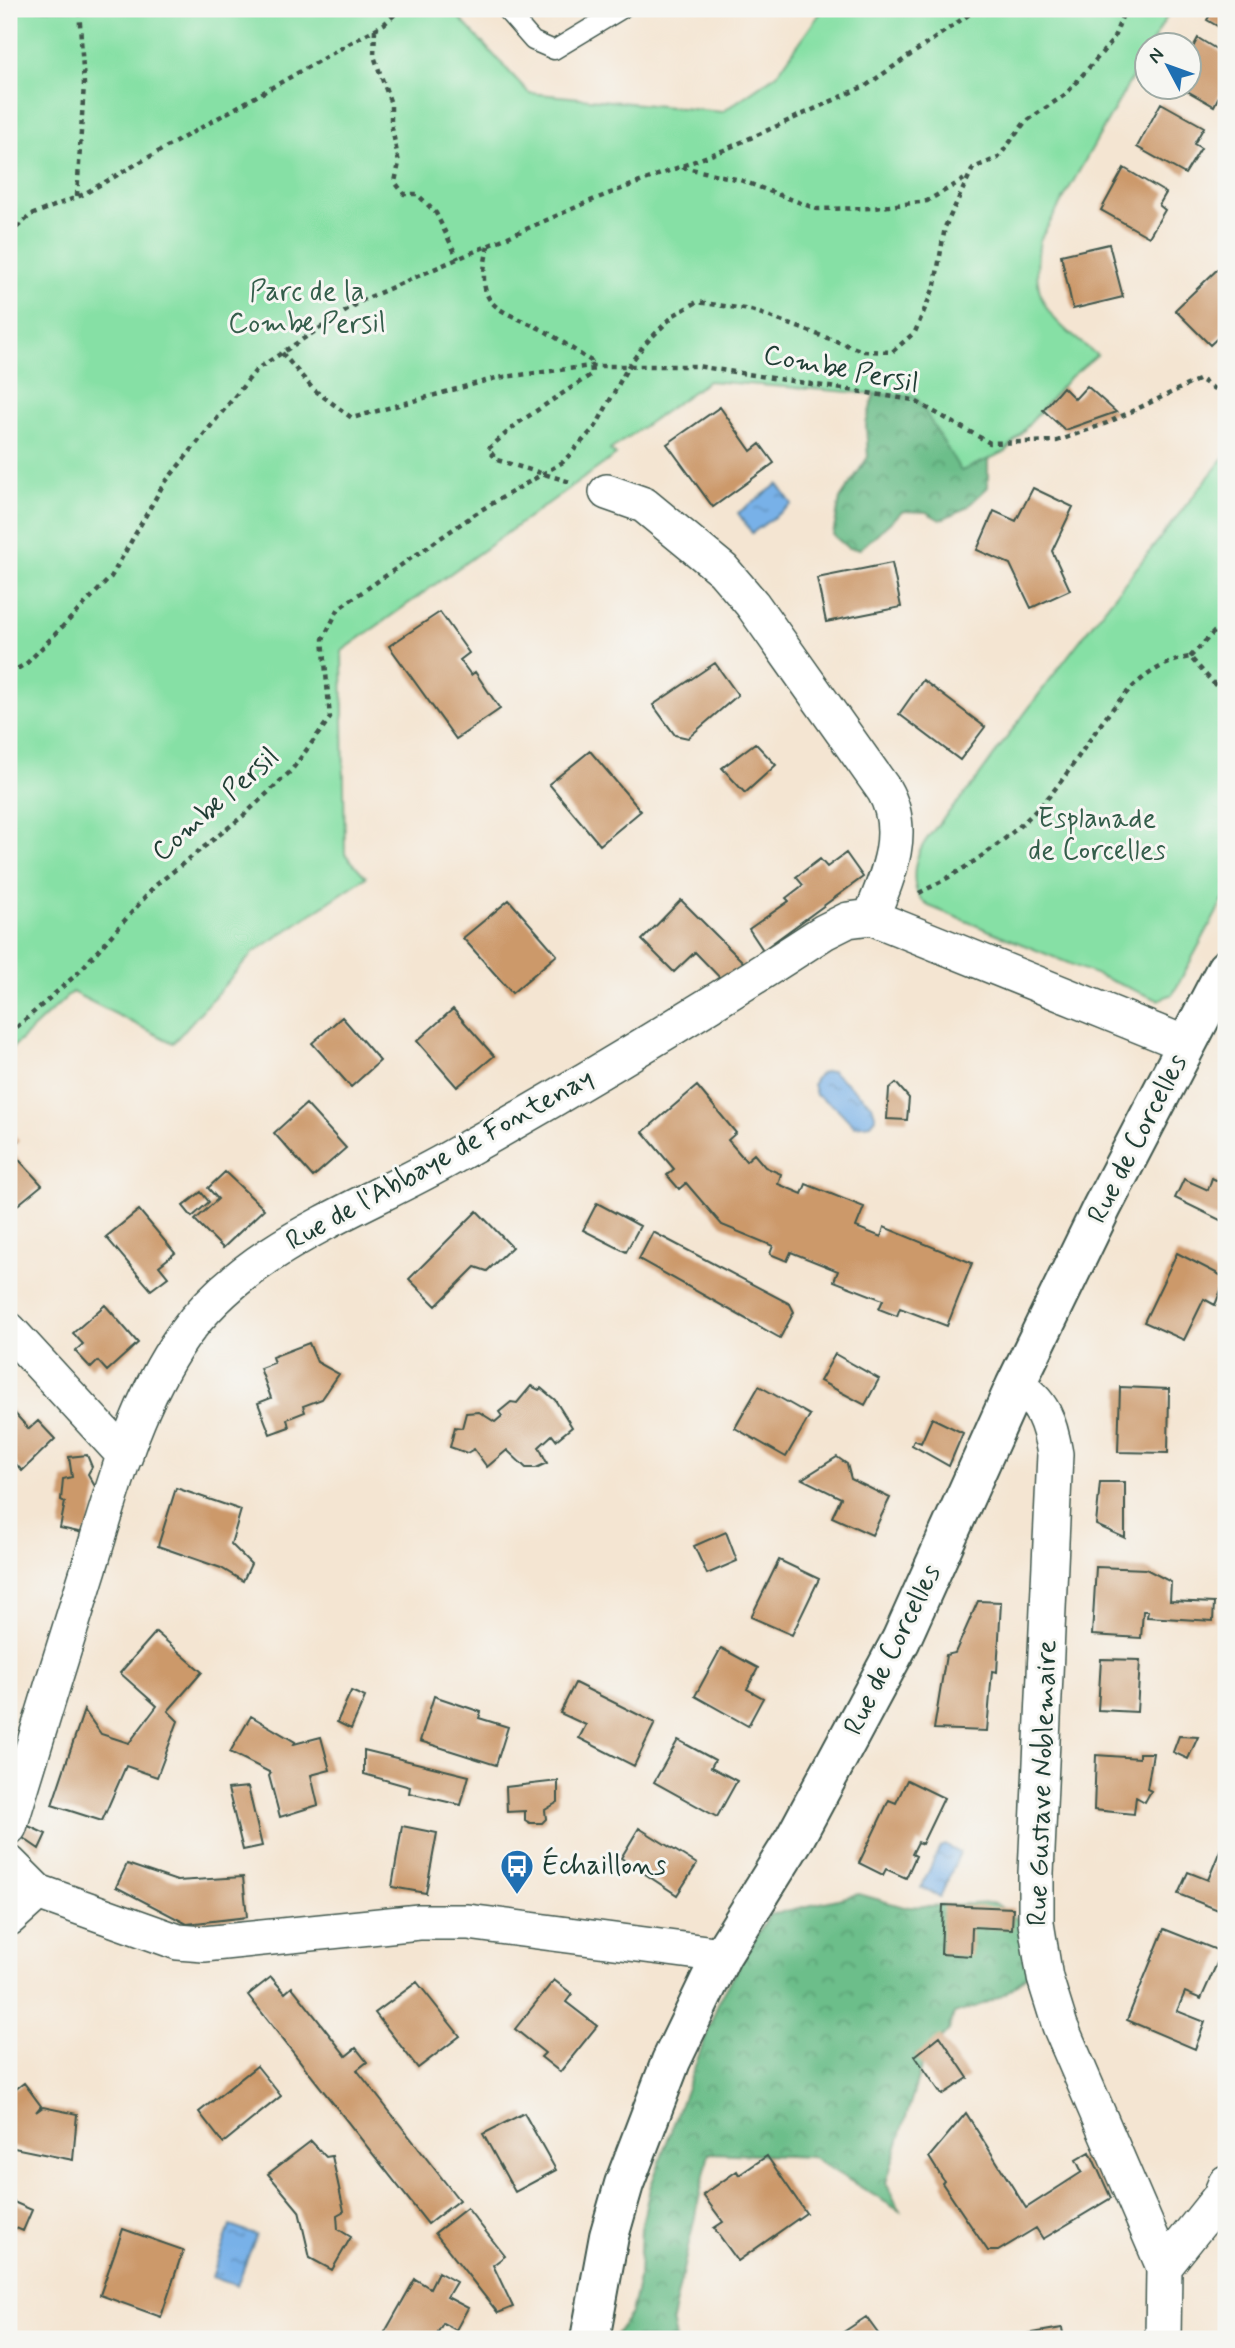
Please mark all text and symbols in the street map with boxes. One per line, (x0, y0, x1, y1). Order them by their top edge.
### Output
north arrow (1134, 32, 1204, 102)
text: N (1143, 43, 1170, 69)
park label: Parc de la Combe Persil (228, 274, 386, 343)
street label: Combe Persil (760, 337, 922, 403)
street label: Combe Persil (144, 739, 288, 871)
park label: Esplanade de Corcelles (1028, 801, 1166, 870)
street label: Rue de Corcelles (1079, 1048, 1197, 1230)
street label: Rue de l'Abbaye de Fontenay (280, 1060, 600, 1260)
street label: Rue de Corcelles (836, 1559, 950, 1741)
street label: Rue Gustave Noblemaire (1020, 1639, 1066, 1927)
place label: Échaillons (542, 1846, 666, 1885)
bus stop icon: Échaillons (498, 1847, 536, 1896)

